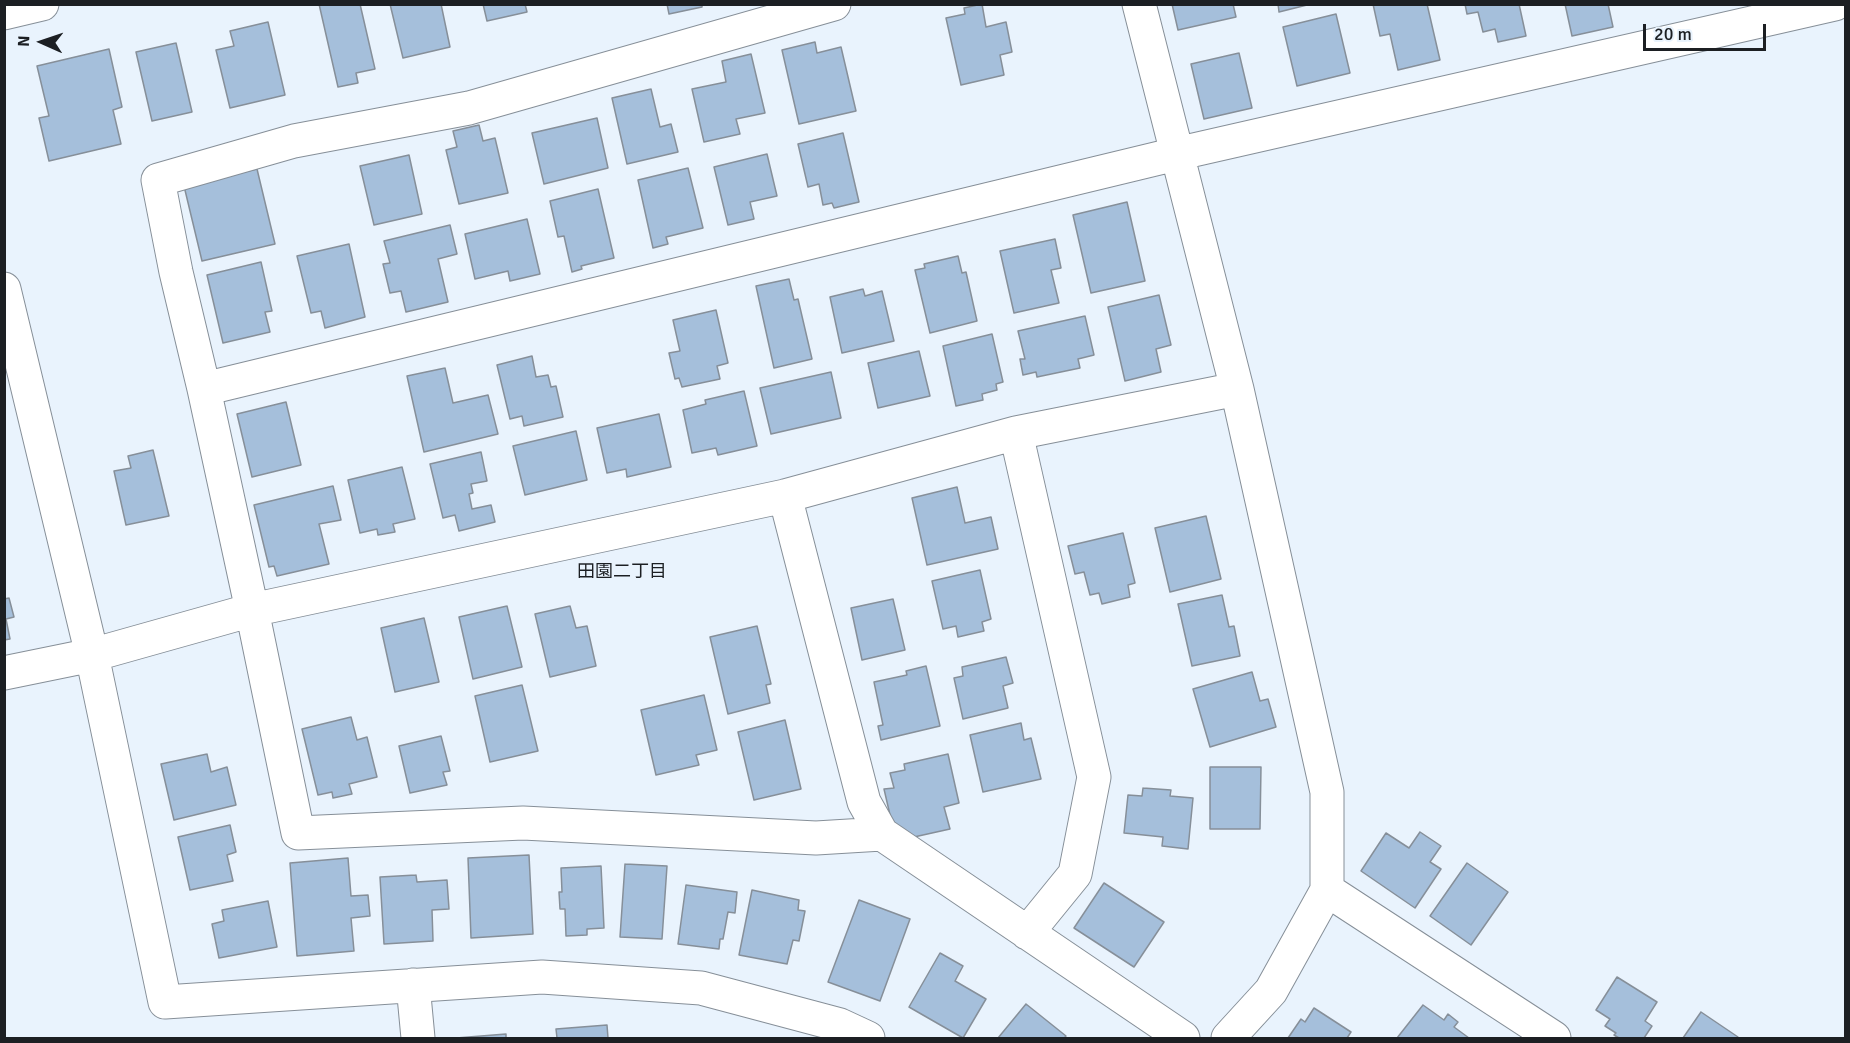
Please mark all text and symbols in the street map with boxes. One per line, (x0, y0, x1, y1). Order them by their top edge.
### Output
north arrow (12, 12, 72, 72)
scale bar (1646, 12, 1769, 50)
text: 20 m (1654, 23, 1692, 45)
text: N (14, 35, 34, 47)
district label: 田園二丁目 (577, 561, 667, 583)

